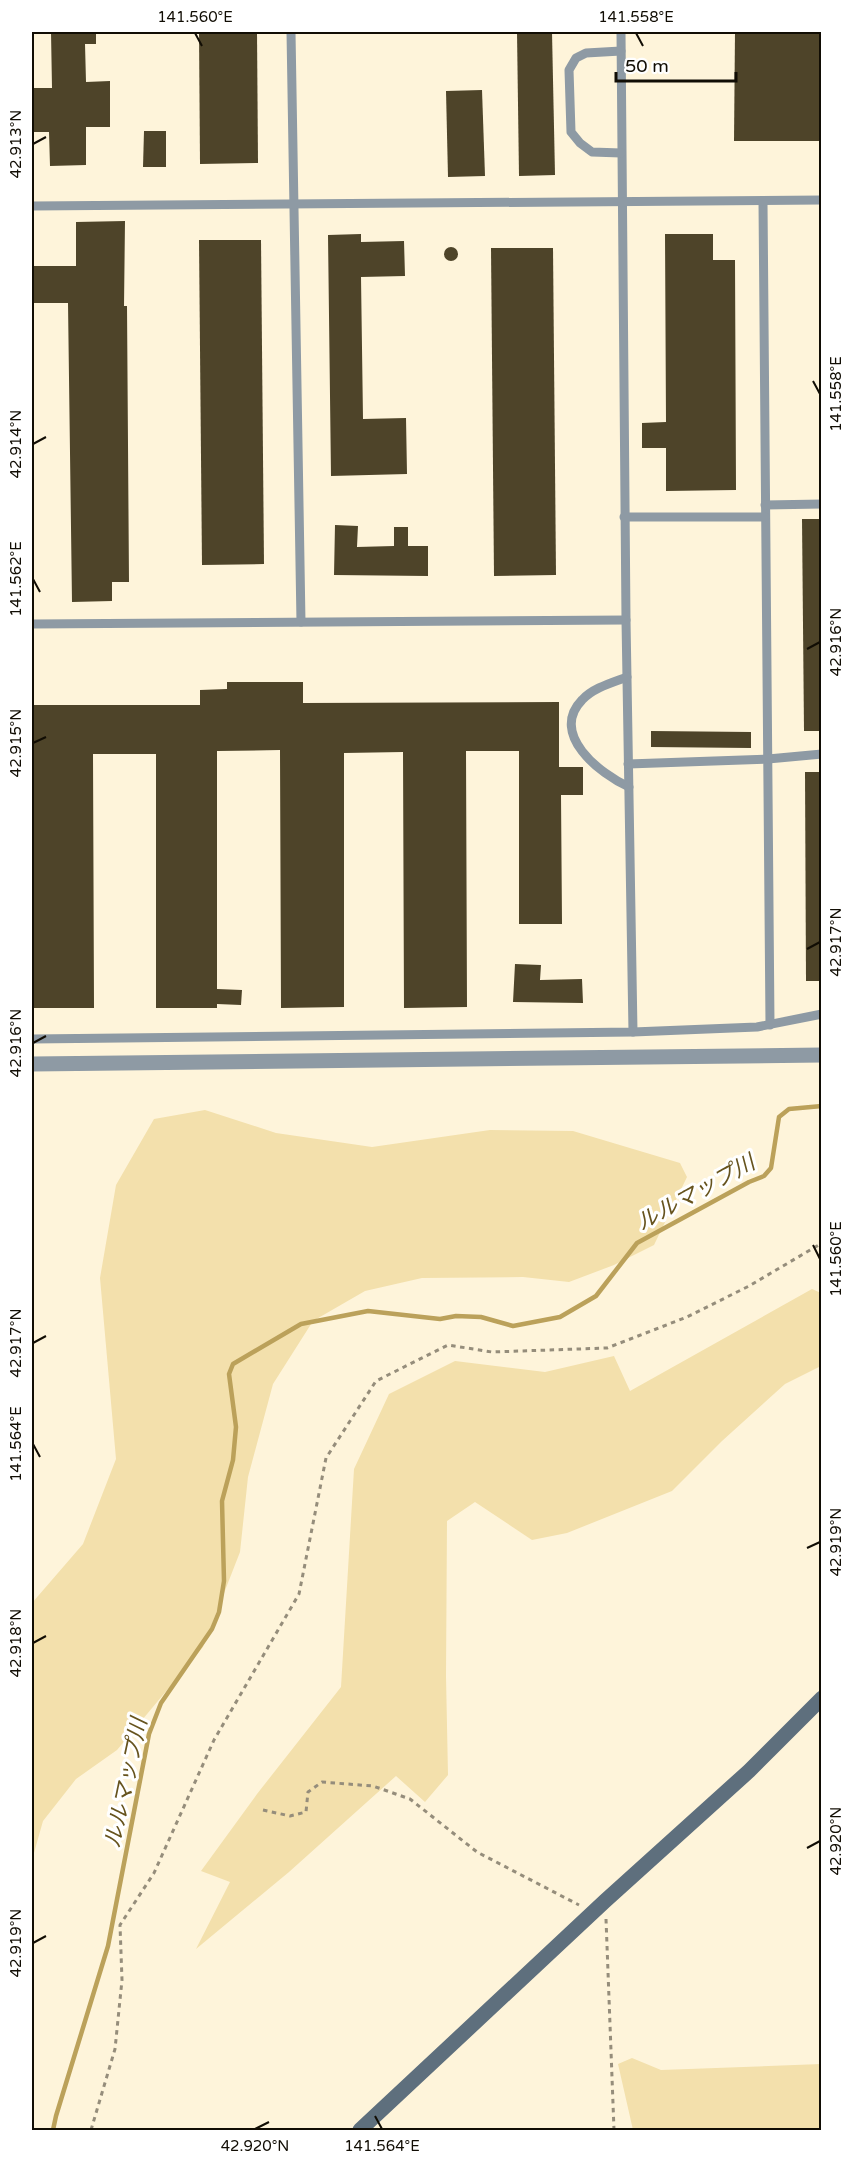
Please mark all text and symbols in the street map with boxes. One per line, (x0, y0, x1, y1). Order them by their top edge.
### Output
text: 141.560°E (157, 8, 233, 26)
text: 141.558°E (598, 8, 674, 26)
scale bar (616, 45, 736, 83)
text: 50 m (625, 55, 669, 77)
text: 42.913°N (7, 110, 25, 178)
text: 141.558°E (827, 356, 845, 432)
text: 42.914°N (7, 410, 25, 478)
text: 141.562°E (7, 541, 25, 617)
text: 42.916°N (827, 608, 845, 676)
text: 42.915°N (7, 709, 25, 777)
text: 42.917°N (827, 907, 845, 977)
text: 42.916°N (7, 1009, 25, 1077)
water label: ルルマップ川 (631, 1149, 761, 1236)
text: 141.560°E (827, 1221, 845, 1297)
text: 42.917°N (7, 1308, 25, 1378)
text: 141.564°E (7, 1406, 25, 1482)
text: 42.919°N (827, 1508, 845, 1576)
text: 42.918°N (7, 1609, 25, 1677)
water label: ルルマップ川 (100, 1714, 153, 1850)
text: 42.920°N (827, 1807, 845, 1875)
text: 42.919°N (7, 1909, 25, 1977)
text: 42.920°N (221, 2137, 289, 2155)
text: 141.564°E (344, 2137, 420, 2155)

